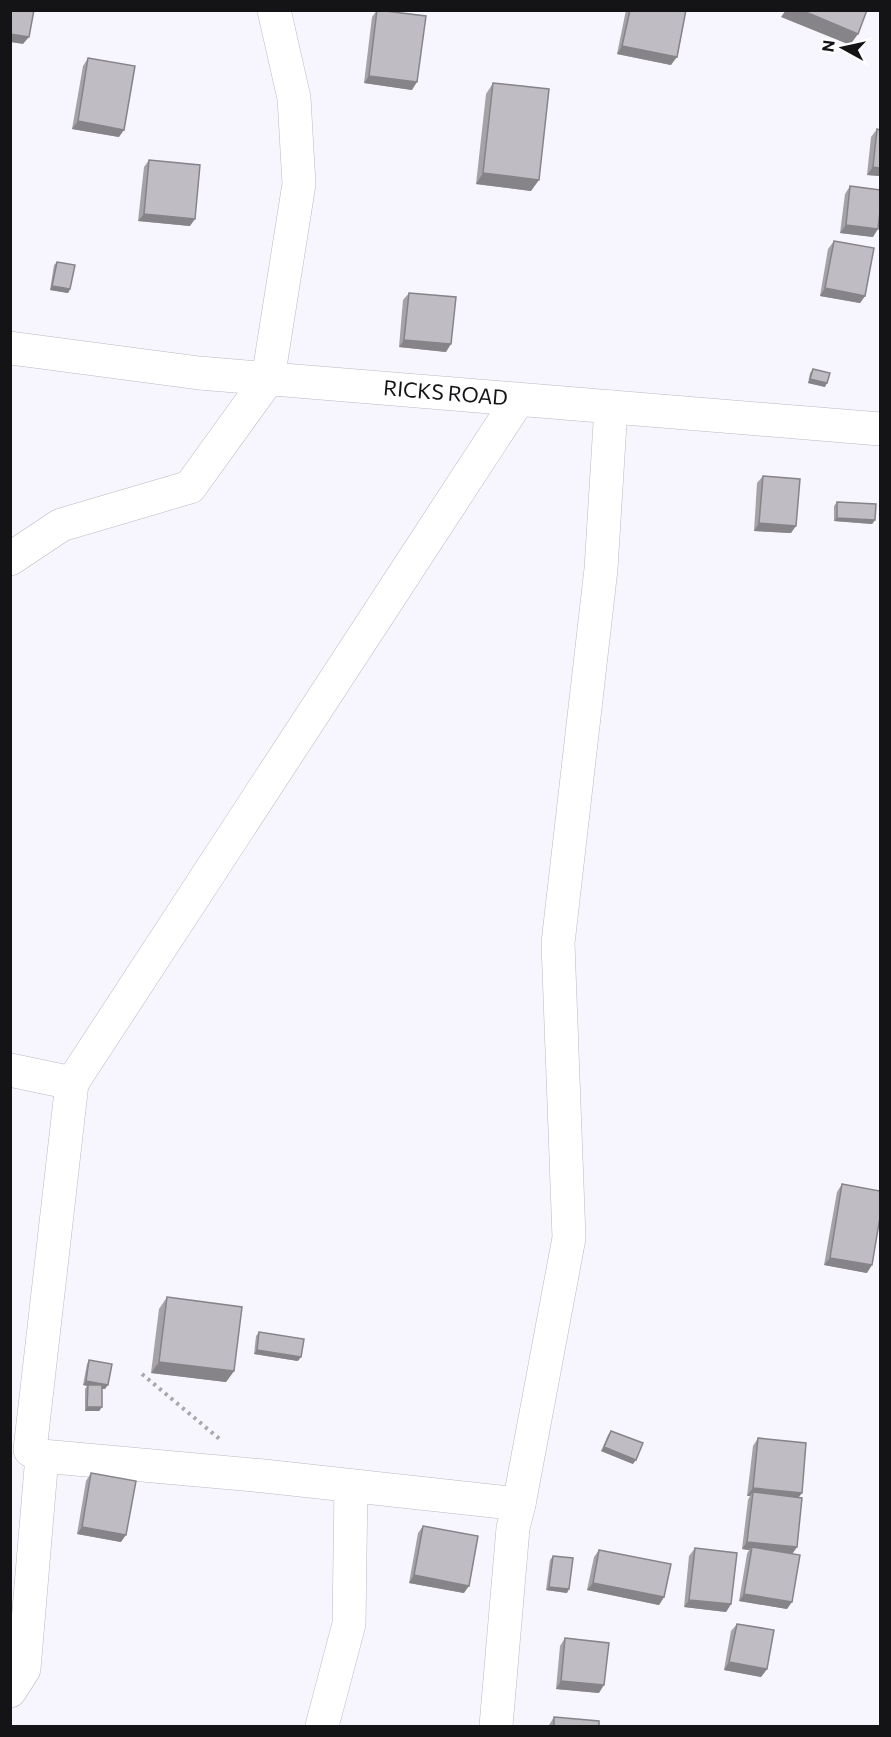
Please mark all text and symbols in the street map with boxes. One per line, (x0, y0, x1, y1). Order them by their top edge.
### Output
north arrow (813, 18, 873, 78)
text: N (817, 39, 838, 53)
street label: RICKS ROAD (382, 374, 509, 409)

